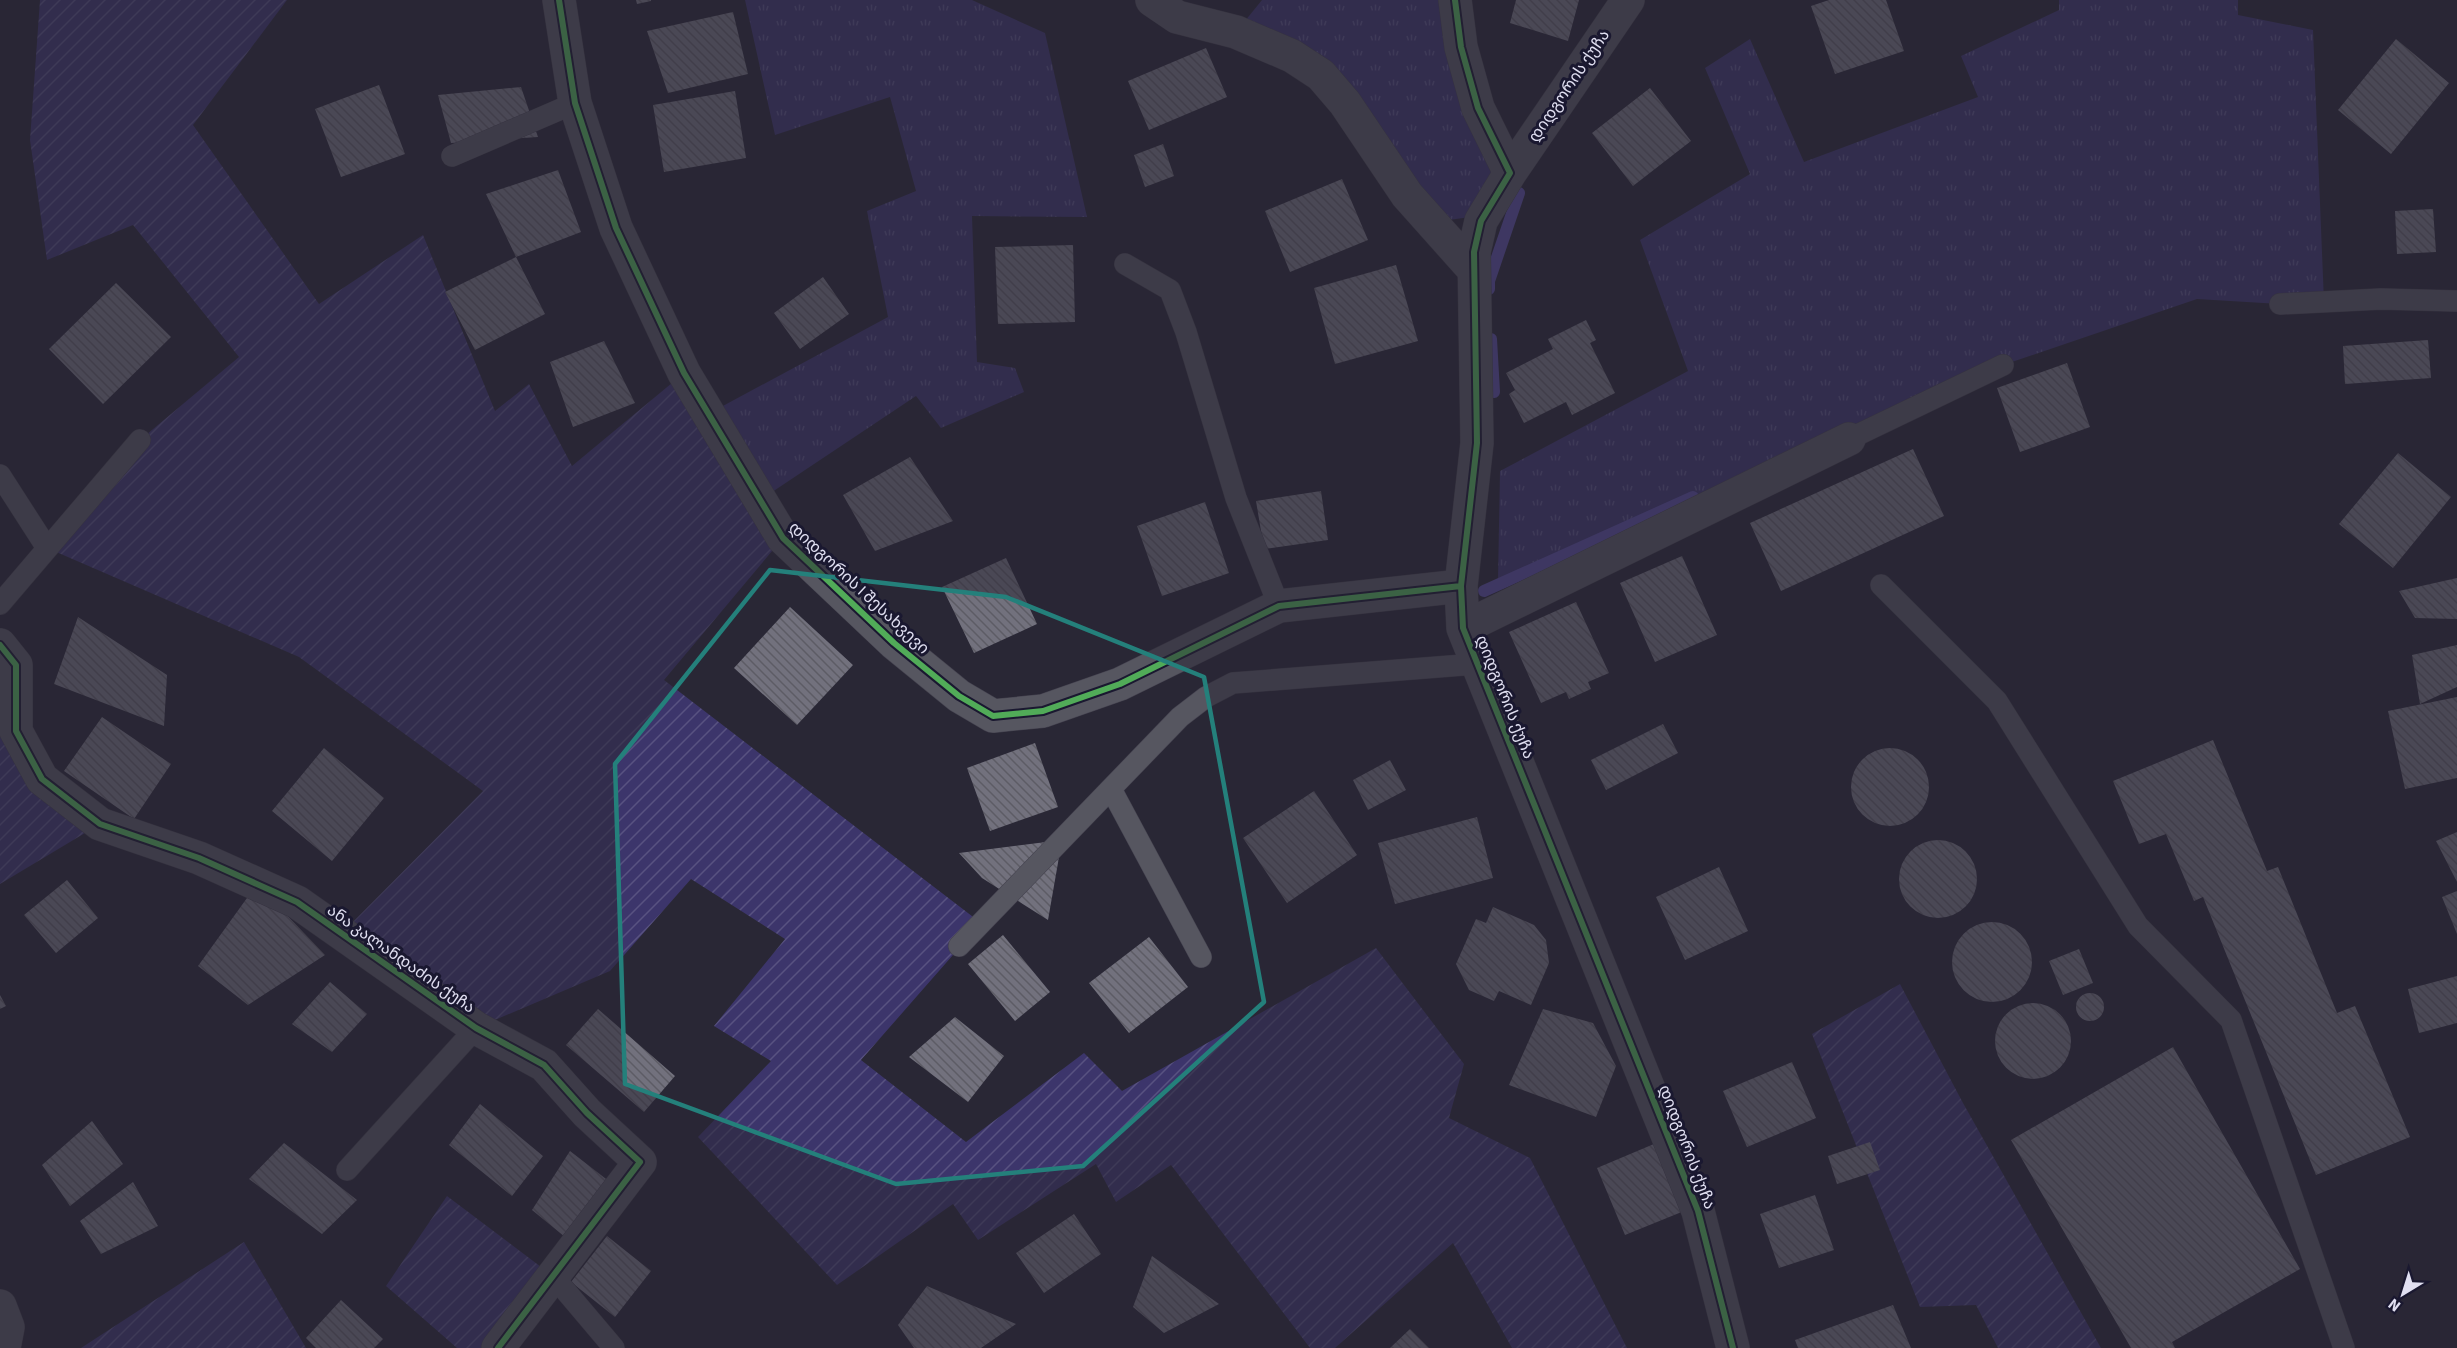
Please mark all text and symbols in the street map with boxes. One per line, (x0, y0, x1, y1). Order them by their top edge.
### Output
street label: დიდგორის ქუჩა (1523, 25, 1615, 147)
street label: დიდგორის I შესახვევი (784, 517, 934, 659)
street label: დიდგორის ქუჩა (1470, 632, 1540, 762)
street label: ანა კალანდაძის ქუჩა (323, 899, 479, 1019)
street label: დიდგორის ქუჩა (1653, 1082, 1721, 1212)
north arrow (2373, 1264, 2433, 1324)
text: N (2383, 1293, 2405, 1317)

